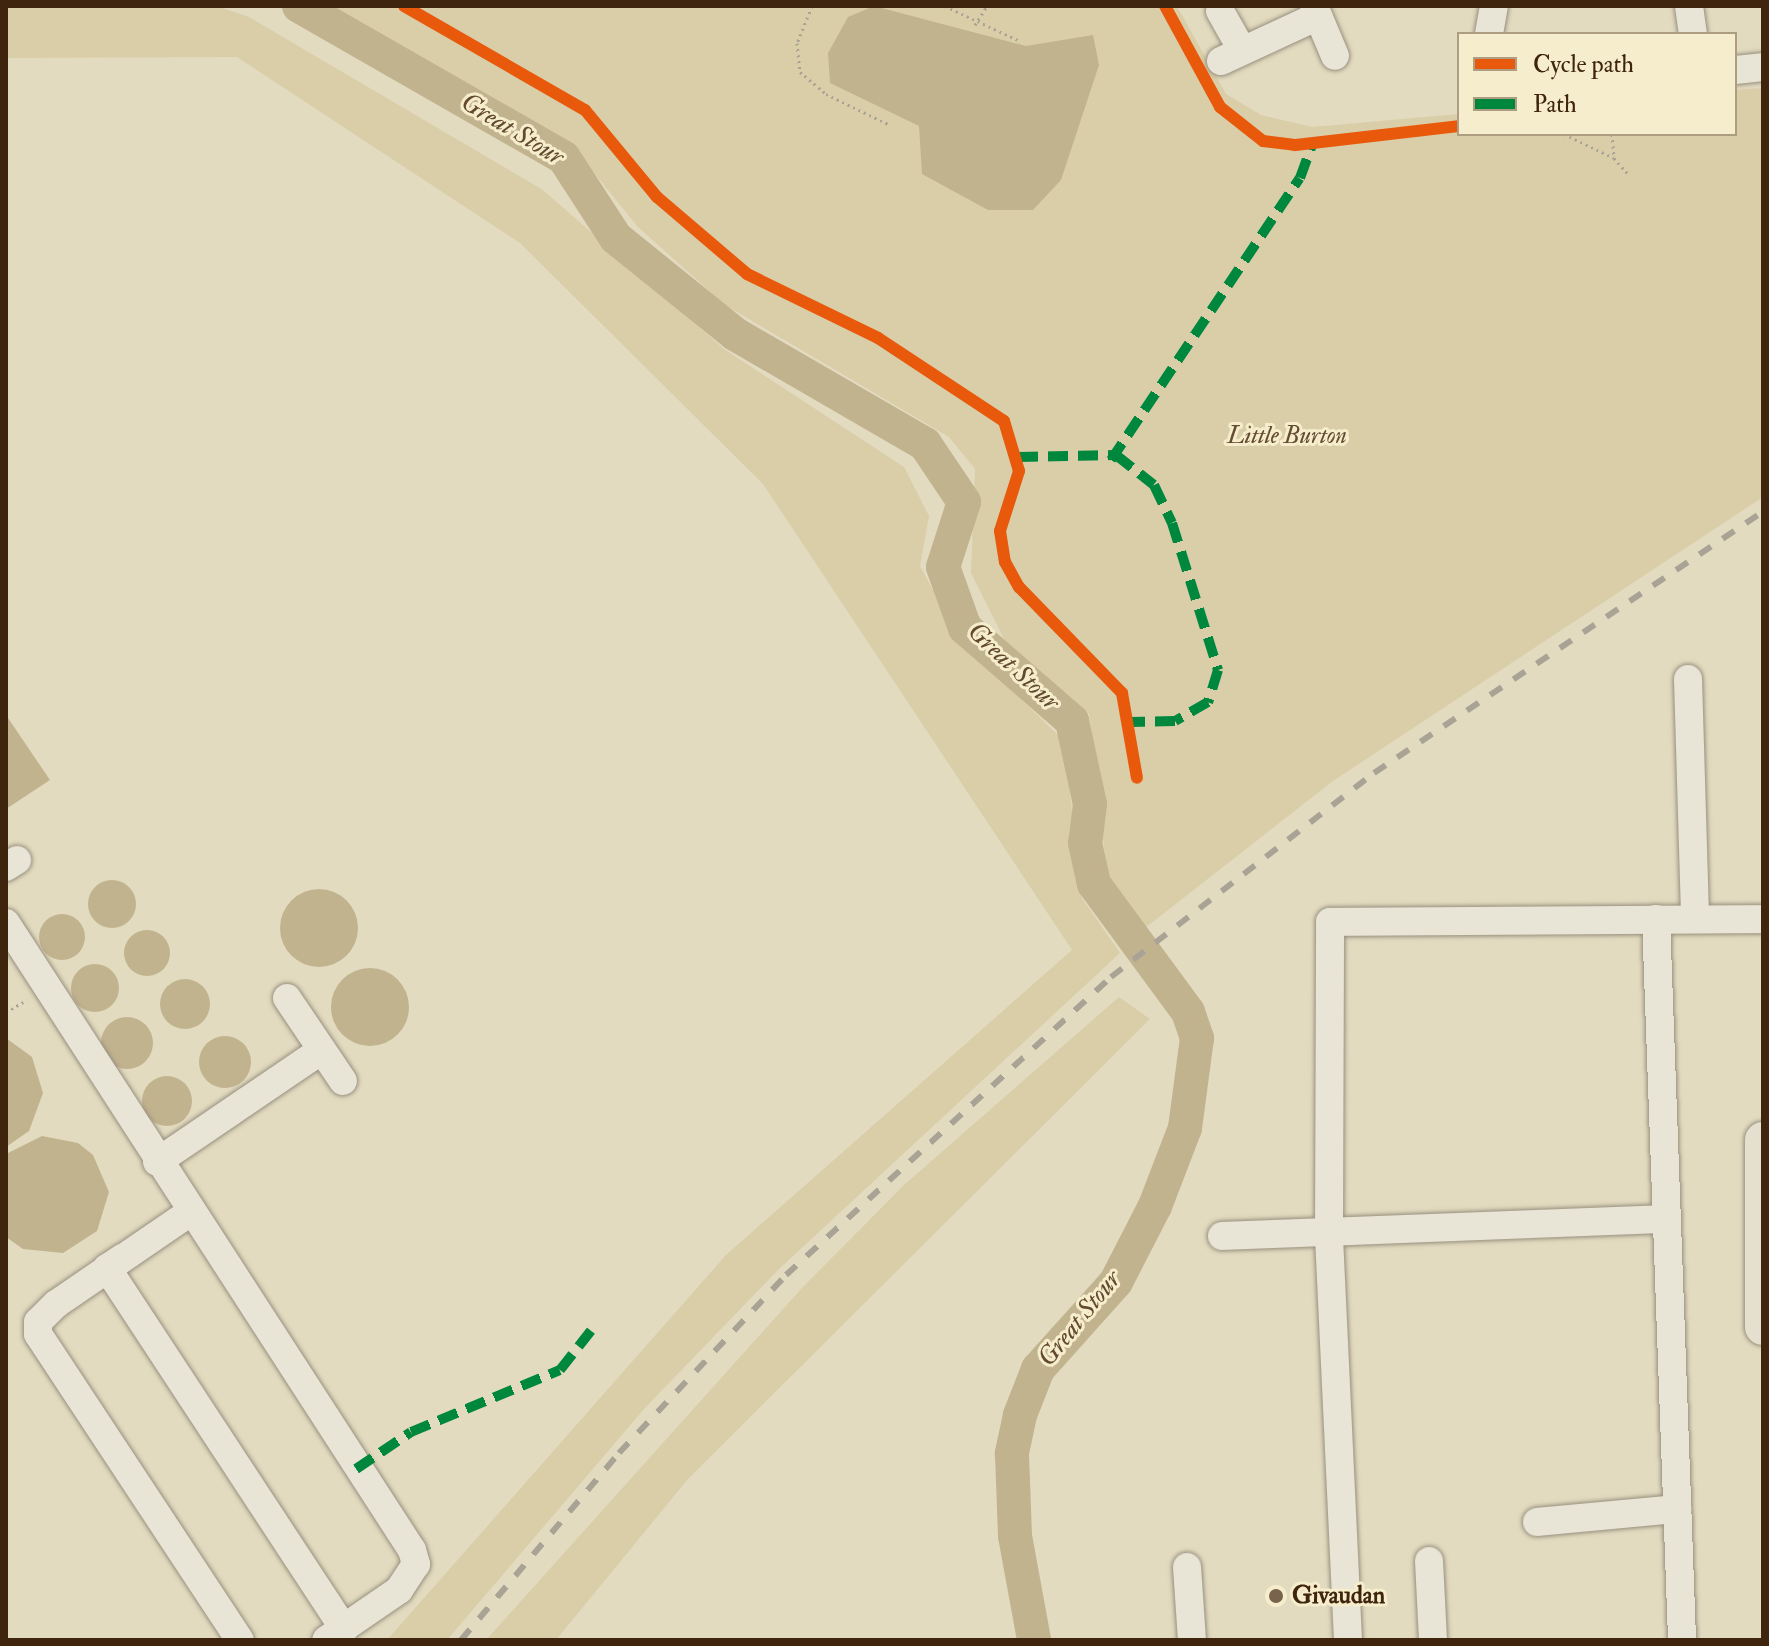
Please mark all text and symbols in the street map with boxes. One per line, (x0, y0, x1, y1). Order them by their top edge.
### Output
legend (1457, 32, 1737, 136)
text: Cycle path (1533, 49, 1634, 80)
water label: Great Stour (455, 87, 569, 173)
text: Path (1533, 89, 1577, 120)
park label: Little Burton (1227, 422, 1347, 450)
water label: Great Stour (960, 617, 1066, 717)
water label: Great Stour (1032, 1265, 1128, 1373)
place label: Givaudan (1292, 1582, 1385, 1610)
marker: Givaudan (1267, 1587, 1285, 1605)

